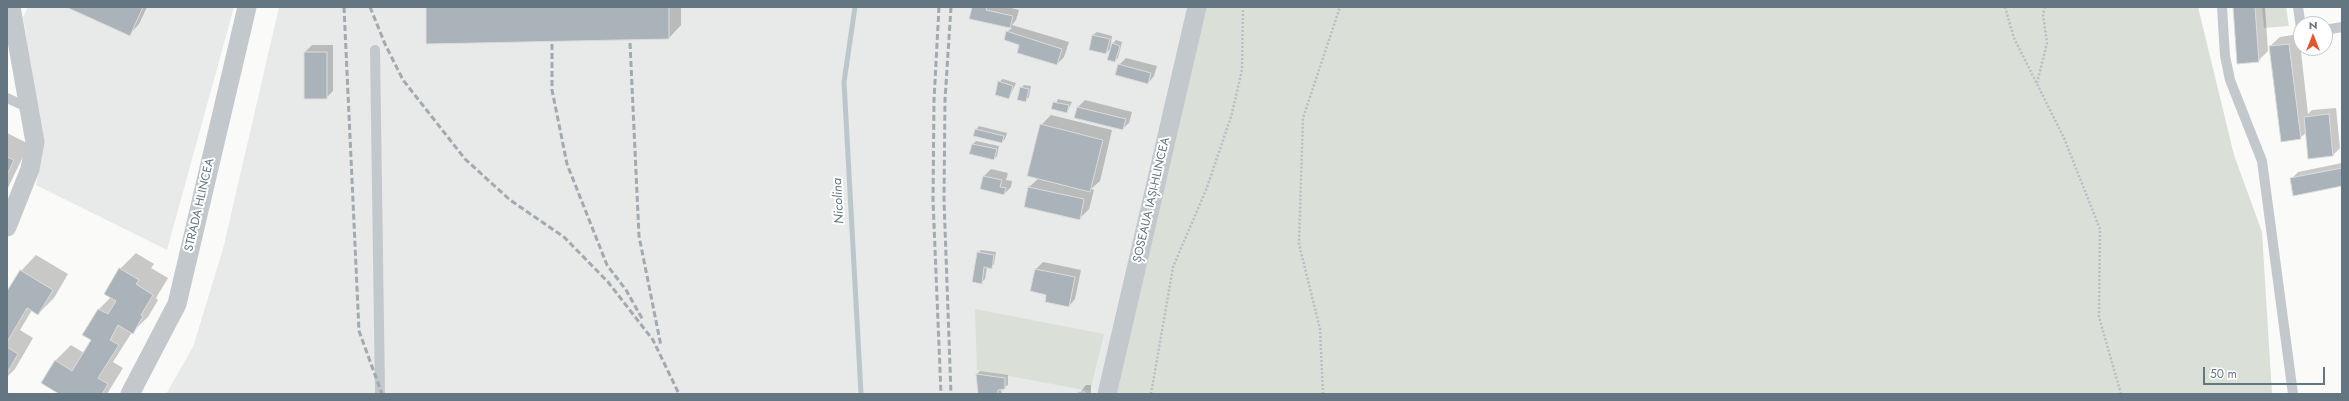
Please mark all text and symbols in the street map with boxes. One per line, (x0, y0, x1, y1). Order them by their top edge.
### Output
north arrow (2293, 16, 2333, 56)
text: N (2309, 17, 2317, 33)
street label: ȘOSEAUA IAȘI-HLINCEA (1131, 136, 1173, 264)
street label: STRADA HLINCEA (182, 157, 218, 253)
water label: Nicolina (830, 178, 848, 224)
scale bar (2205, 359, 2327, 385)
text: 50 m (2210, 365, 2237, 383)

